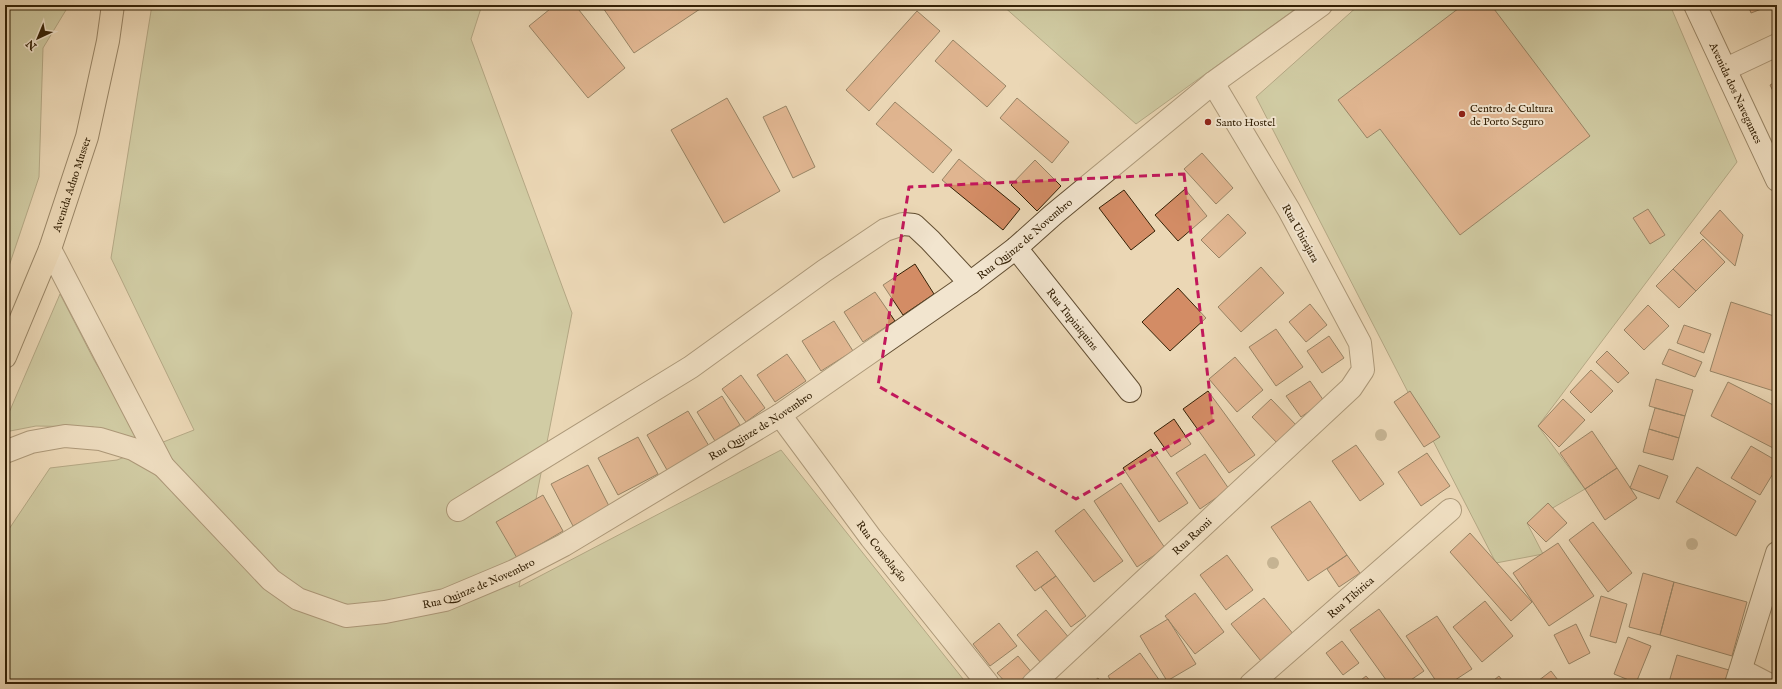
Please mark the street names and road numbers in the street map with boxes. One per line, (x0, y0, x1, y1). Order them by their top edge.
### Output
street label: Avenida dos Navegantes (1705, 40, 1765, 146)
street label: Avenida Adno Musser (50, 135, 94, 235)
street label: Rua Quinze de Novembro (975, 196, 1076, 283)
street label: Rua Ubirajara (1278, 202, 1322, 265)
street label: Rua Tupiniquins (1043, 286, 1101, 354)
street label: Rua Quinze de Novembro (706, 389, 816, 464)
street label: Rua Raoni (1170, 515, 1215, 559)
street label: Rua Consolação (853, 518, 909, 585)
street label: Rua Quinze de Novembro (421, 555, 537, 612)
street label: Rua Tibirica (1325, 574, 1377, 622)

